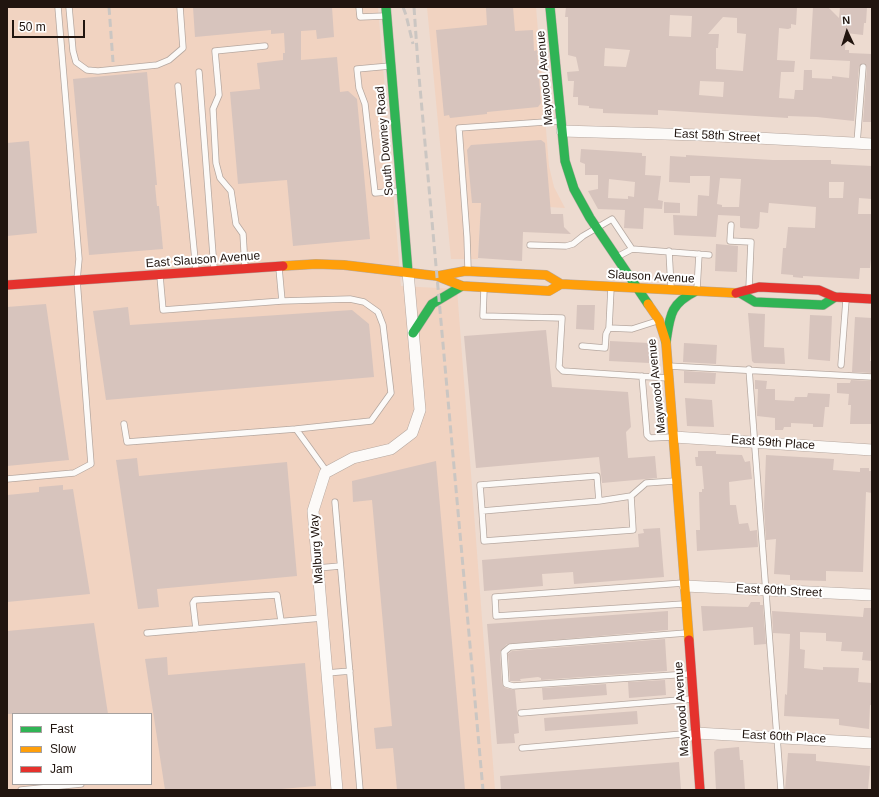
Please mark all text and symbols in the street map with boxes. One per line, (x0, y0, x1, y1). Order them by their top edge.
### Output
scale bar (14, 12, 87, 38)
north arrow (827, 12, 867, 52)
text: N (842, 14, 851, 26)
text: 50 m (19, 20, 46, 34)
street label: Maywood Avenue (534, 30, 556, 126)
street label: South Downey Road (373, 86, 397, 196)
street label: East 58th Street (674, 127, 760, 145)
street label: East Slauson Avenue (145, 249, 261, 271)
street label: Slauson Avenue (607, 268, 695, 286)
street label: Maywood Avenue (645, 338, 669, 434)
street label: East 59th Place (731, 433, 815, 453)
street label: Malburg Way (307, 513, 327, 585)
street label: East 60th Street (736, 582, 822, 600)
street label: Maywood Avenue (671, 661, 693, 757)
legend (12, 713, 152, 785)
text: Fast (50, 722, 73, 736)
street label: East 60th Place (742, 728, 826, 746)
text: Slow (50, 742, 76, 756)
text: Jam (50, 762, 73, 776)

